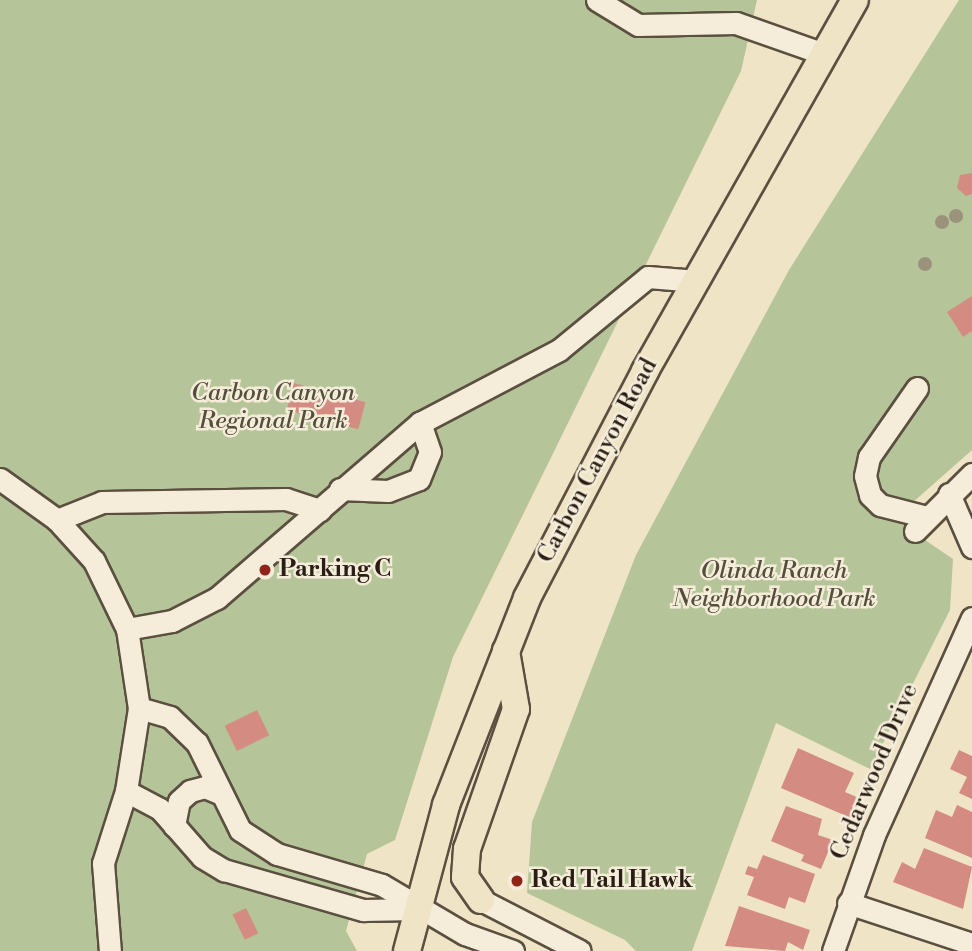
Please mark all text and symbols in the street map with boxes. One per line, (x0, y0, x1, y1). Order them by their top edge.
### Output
street label: Carbon Canyon Road (532, 354, 664, 568)
park label: Carbon Canyon Regional Park (191, 380, 355, 436)
place label: Parking C (279, 556, 391, 584)
park label: Olinda Ranch Neighborhood Park (672, 558, 876, 614)
marker: Parking C (257, 562, 273, 578)
street label: Cedarwood Drive (825, 680, 925, 864)
place label: Red Tail Hawk (531, 867, 692, 895)
marker: Red Tail Hawk (509, 873, 525, 889)

